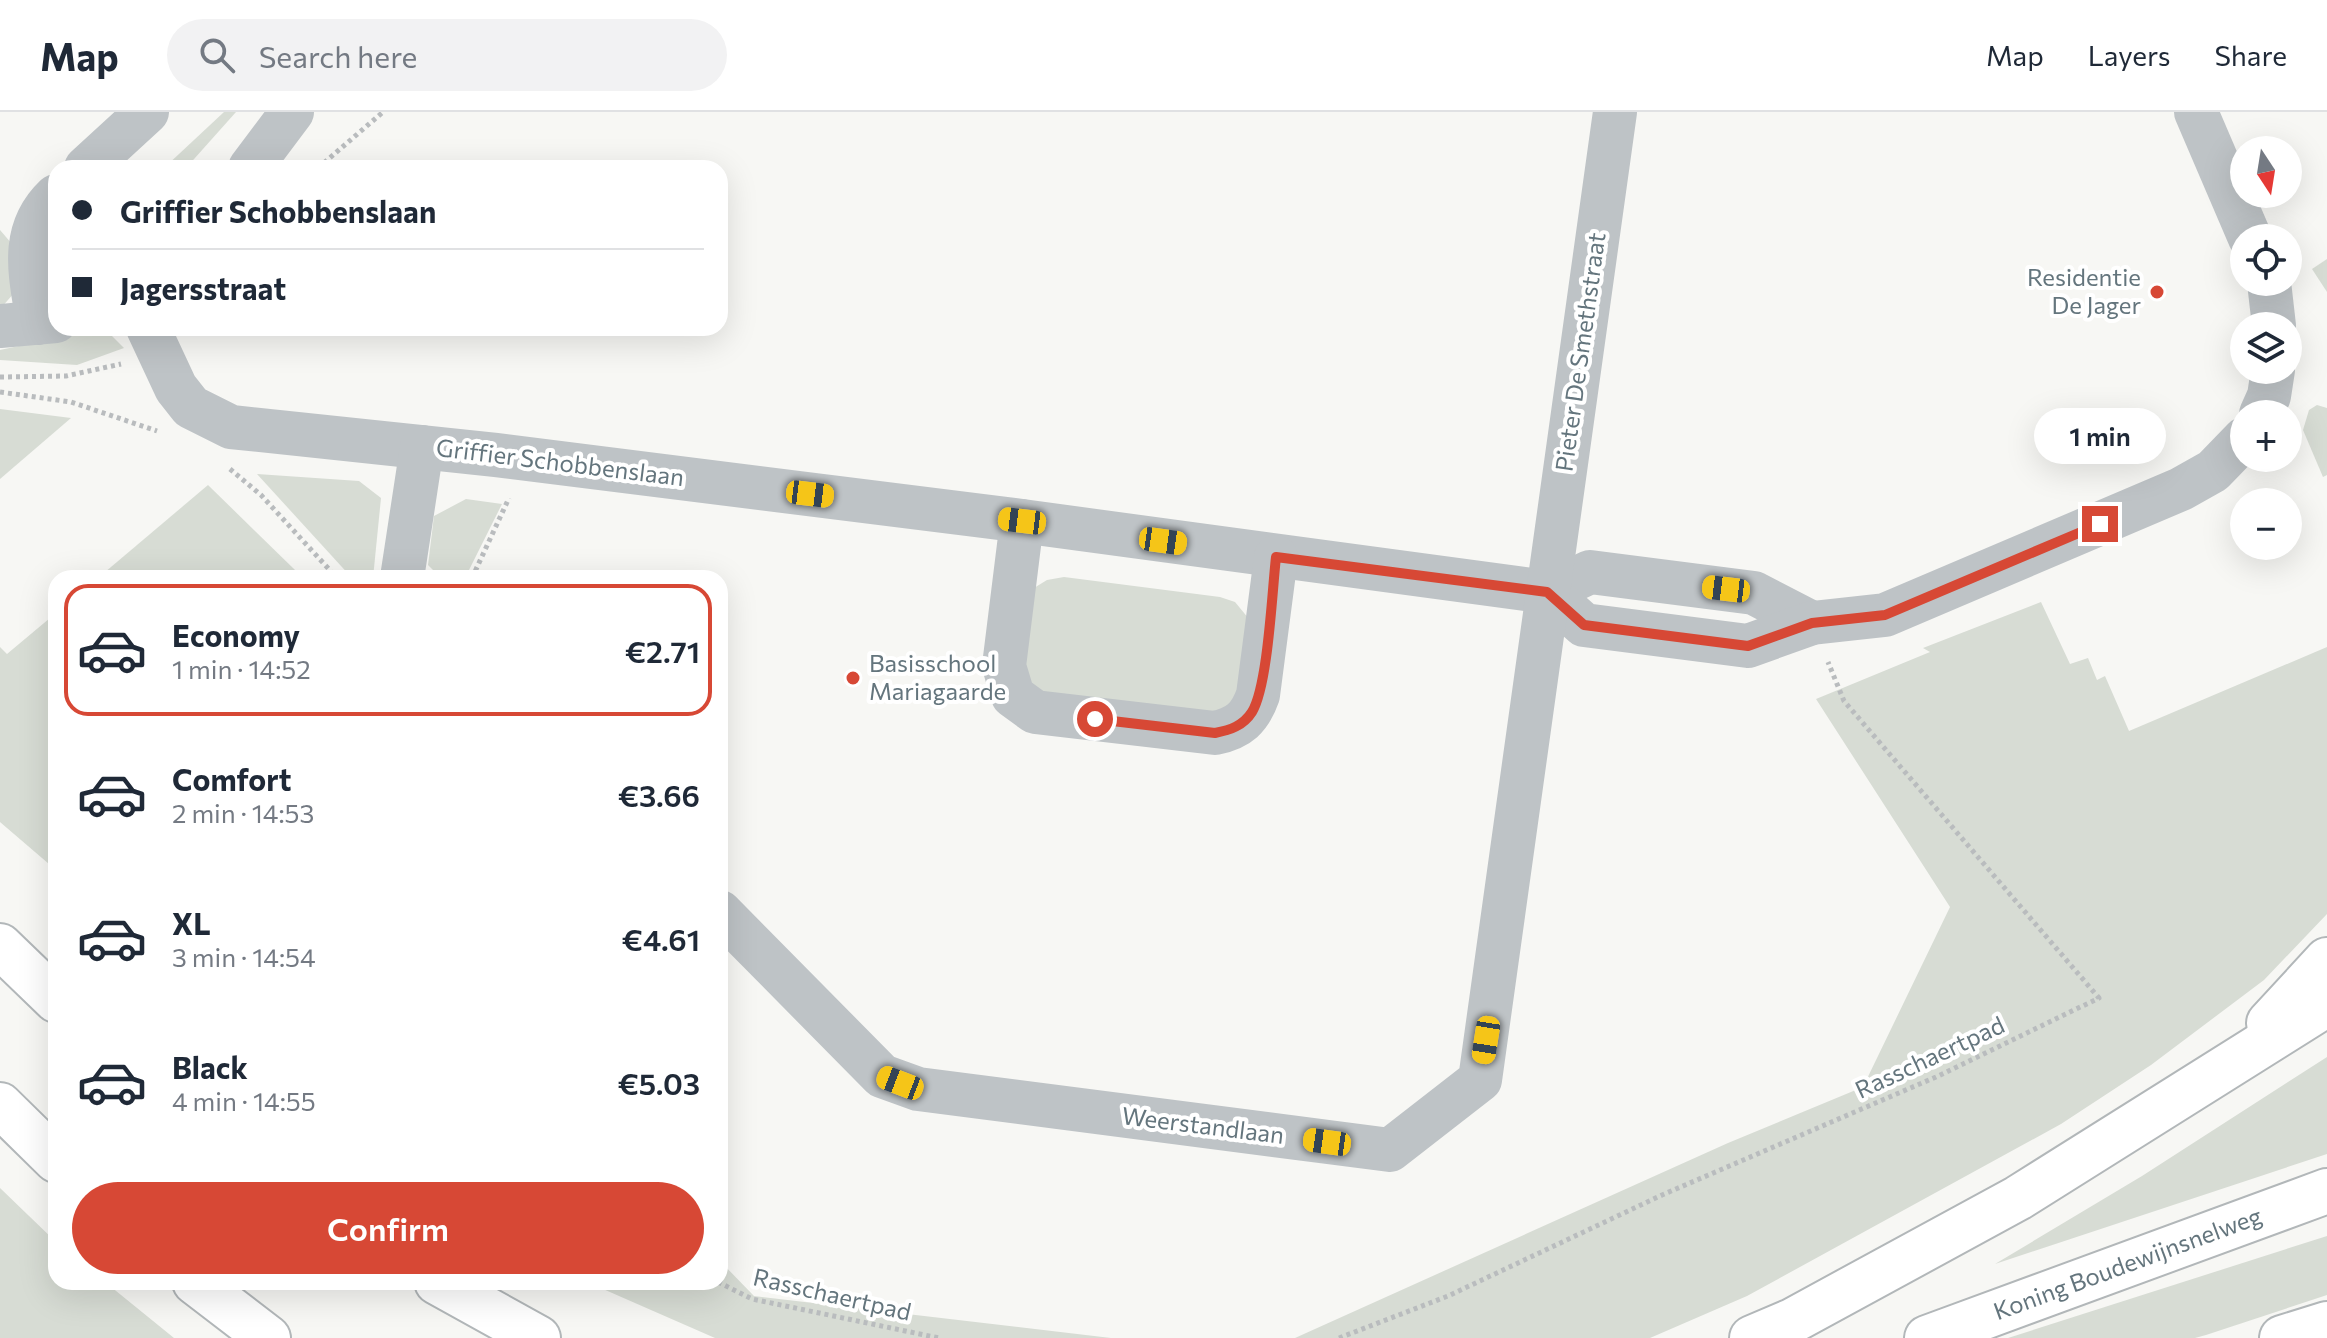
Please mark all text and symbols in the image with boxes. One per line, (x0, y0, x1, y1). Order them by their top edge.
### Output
search box (167, 19, 727, 91)
text: Map (40, 32, 119, 79)
icon: search (195, 33, 239, 77)
text: Search here (259, 37, 417, 74)
text: Map (1986, 38, 2044, 72)
text: Layers (2088, 38, 2170, 72)
text: Share (2214, 38, 2287, 72)
north arrow (2230, 136, 2302, 208)
map controls (2230, 136, 2302, 560)
text: Griffier Schobbenslaan (120, 192, 436, 229)
button: locate (2230, 224, 2302, 296)
street label: Pieter De Smethstraat (1548, 230, 1611, 473)
place label: Residentie De Jager (2027, 262, 2141, 319)
text: Jagersstraat (120, 269, 286, 306)
marker: Residentie De Jager (2148, 283, 2166, 301)
button: layers (2230, 312, 2302, 384)
button: + (2230, 400, 2302, 472)
callout: 1 min (2034, 408, 2166, 464)
text: 1 min (2069, 420, 2131, 451)
street label: Griffier Schobbenslaan (435, 432, 686, 491)
car (785, 479, 835, 509)
button: − (2230, 488, 2302, 560)
car (997, 506, 1047, 536)
route end (2082, 506, 2118, 542)
car (1138, 526, 1188, 556)
car (1701, 574, 1751, 604)
icon: car (76, 614, 148, 686)
text: Economy (172, 616, 300, 653)
text: €2.71 (625, 632, 700, 669)
place label: Basisschool Mariagaarde (869, 648, 1006, 705)
text: 1 min · 14:52 (172, 653, 311, 684)
marker: Basisschool Mariagaarde (844, 669, 862, 687)
route start (1077, 701, 1113, 737)
icon: car (76, 758, 148, 830)
text: Comfort (172, 760, 291, 797)
text: €3.66 (618, 776, 700, 813)
text: 2 min · 14:53 (172, 797, 314, 828)
icon: car (76, 902, 148, 974)
text: XL (172, 904, 211, 941)
text: €4.61 (622, 920, 700, 957)
text: 3 min · 14:54 (172, 941, 316, 972)
street label: Rasschaertpad (1850, 1009, 2009, 1104)
car (1470, 1014, 1502, 1066)
icon: car (76, 1046, 148, 1118)
text: Black (172, 1048, 248, 1085)
car (873, 1063, 927, 1103)
text: €5.03 (618, 1064, 700, 1101)
text: 4 min · 14:55 (172, 1085, 316, 1116)
street label: Weerstandlaan (1120, 1100, 1286, 1149)
car (1302, 1127, 1352, 1157)
button: Confirm (72, 1182, 704, 1274)
street label: Koning Boudewijnsnelweg (1989, 1200, 2265, 1325)
street label: Rasschaertpad (751, 1261, 914, 1326)

